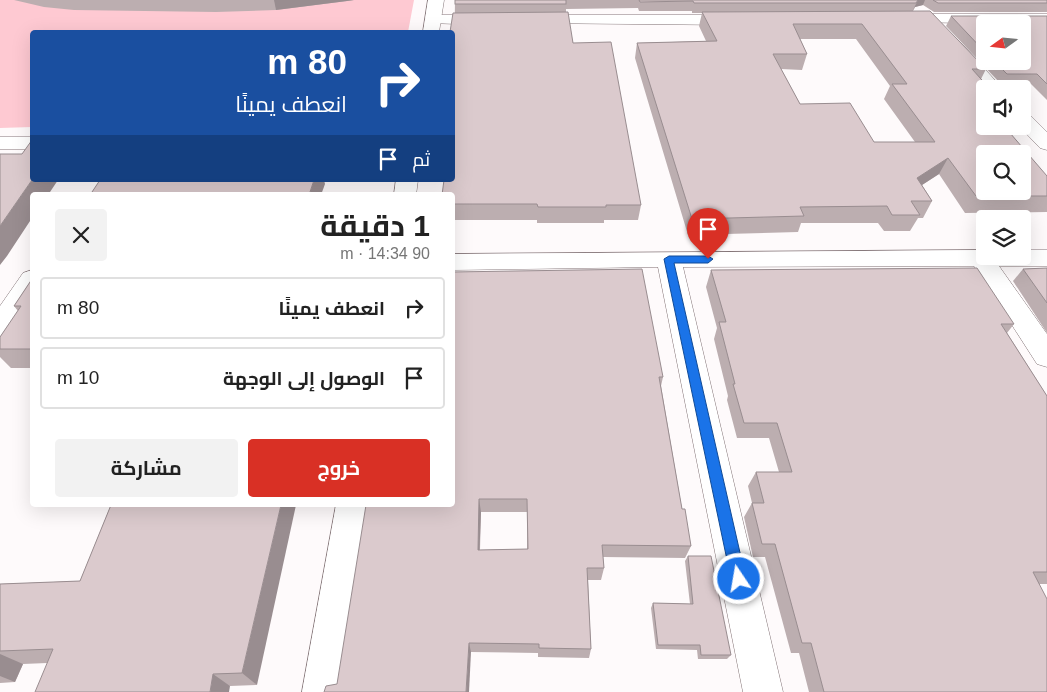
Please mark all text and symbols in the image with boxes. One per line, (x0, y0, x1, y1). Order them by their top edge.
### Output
north arrow (976, 15, 1031, 70)
map controls (976, 15, 1031, 265)
text: 80 m (267, 42, 347, 81)
icon: right (365, 50, 430, 115)
button: sound (976, 80, 1031, 135)
text: انعطف يمينًا (235, 92, 347, 117)
icon: arrive (374, 145, 402, 173)
button: search (976, 145, 1031, 200)
text: ثم (412, 149, 430, 170)
pin (687, 208, 729, 259)
button: close (55, 209, 107, 261)
text: 1 دقيقة (320, 209, 430, 242)
button: layers (976, 210, 1031, 265)
icon: arrive (694, 215, 722, 243)
text: 90 m · 14:34 (340, 245, 430, 262)
icon: right (400, 294, 428, 322)
text: 80 m (57, 297, 99, 318)
text: انعطف يمينًا (278, 298, 385, 319)
icon: arrive (400, 364, 428, 392)
text: 10 m (57, 367, 99, 388)
text: الوصول إلى الوجهة (223, 368, 385, 389)
button: مشاركة (55, 439, 238, 497)
button: خروج (248, 439, 430, 497)
position arrow (712, 552, 764, 604)

